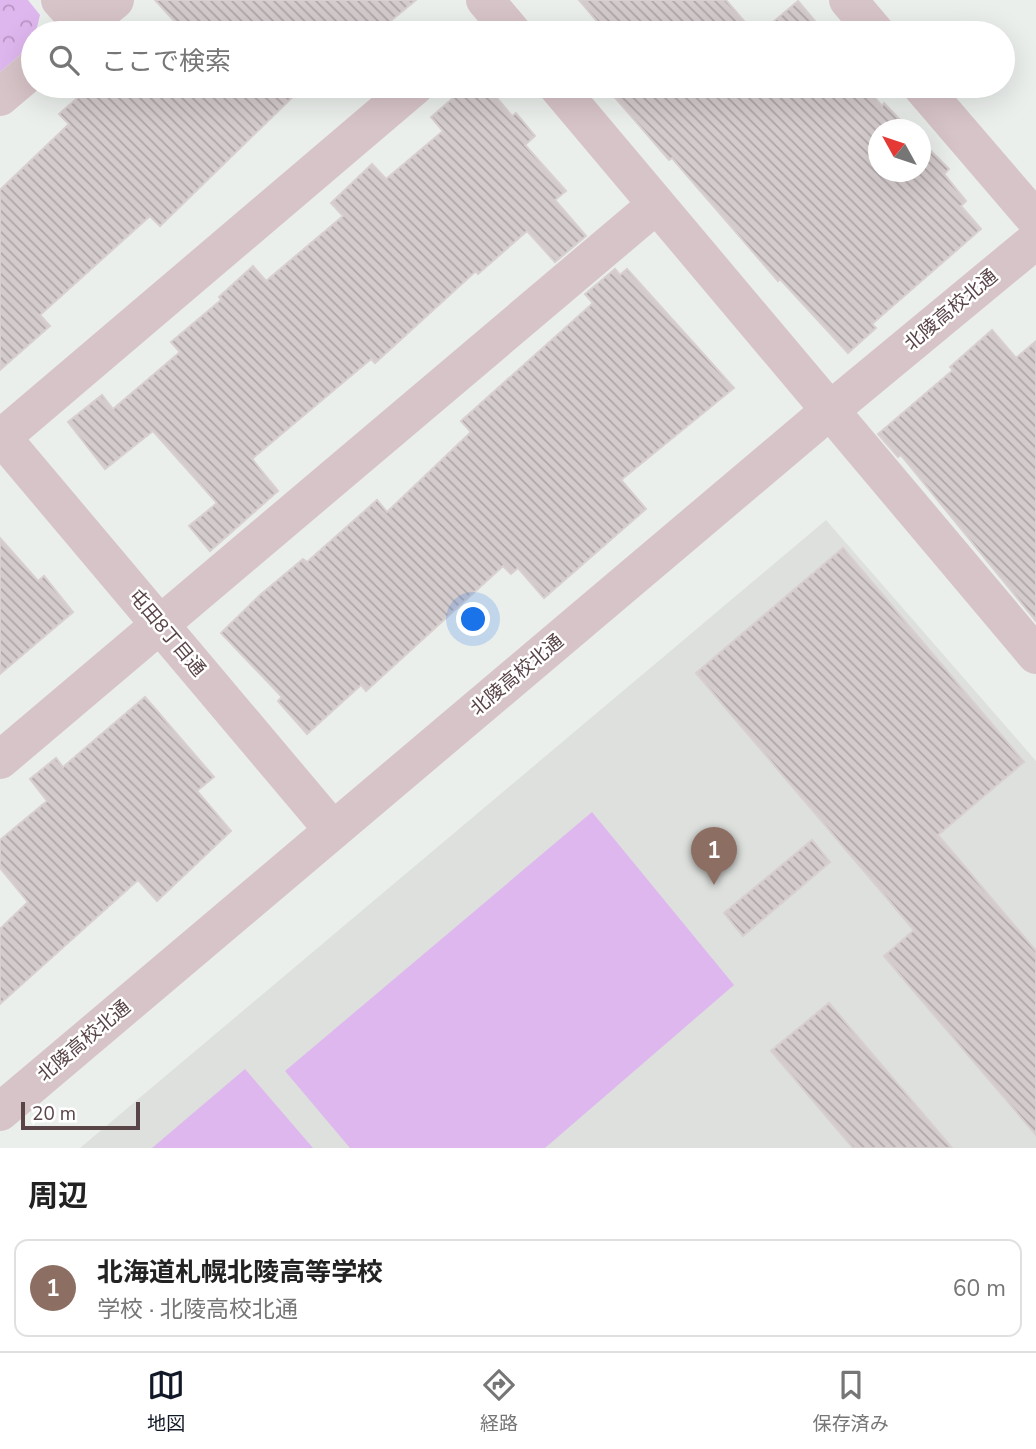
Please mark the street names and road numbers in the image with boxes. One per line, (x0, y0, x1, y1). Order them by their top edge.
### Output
street label: 北陵高校北通 (899, 263, 1003, 357)
street label: 屯田8丁目通 (123, 584, 211, 682)
street label: 北陵高校北通 (465, 628, 569, 722)
street label: 北陵高校北通 (32, 994, 136, 1088)

